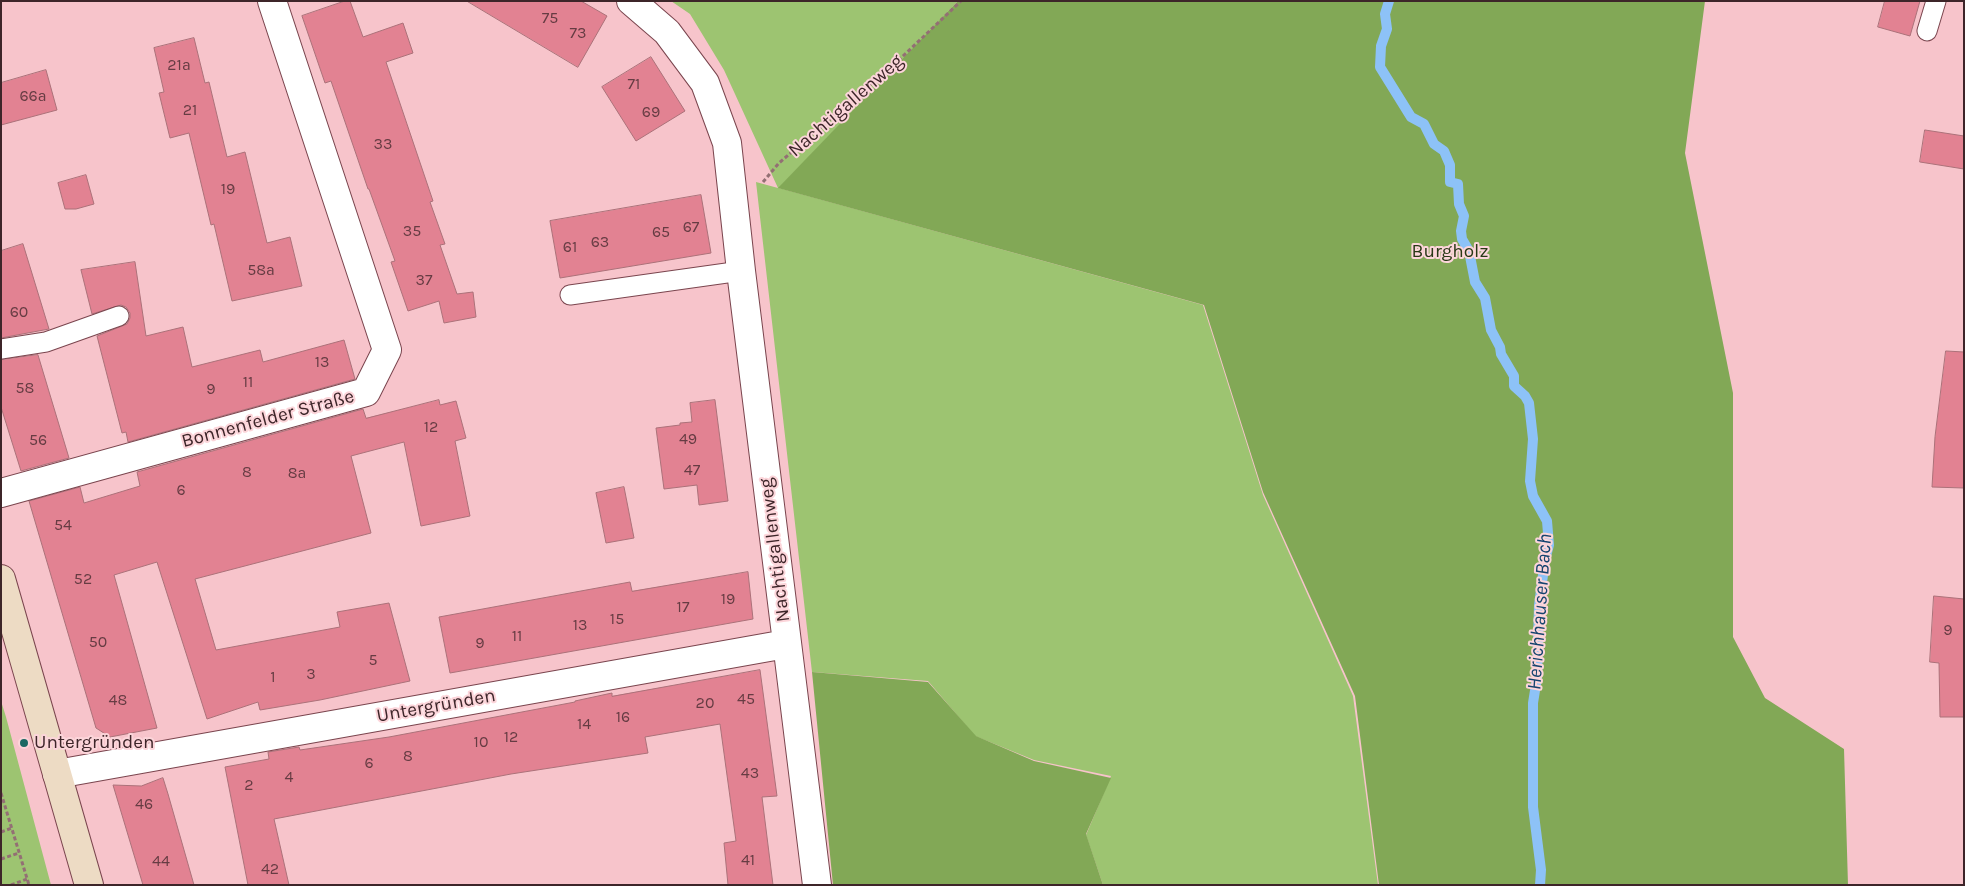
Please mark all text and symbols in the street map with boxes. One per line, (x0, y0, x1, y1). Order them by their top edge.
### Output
house number: 75 (542, 8, 558, 28)
house number: 73 (570, 23, 586, 43)
street label: Nachtigallenweg (784, 50, 908, 162)
house number: 21a (167, 55, 191, 75)
house number: 71 (628, 74, 640, 94)
house number: 66a (19, 86, 47, 106)
house number: 21 (183, 100, 197, 120)
house number: 69 (642, 102, 660, 122)
house number: 33 (374, 134, 392, 154)
house number: 19 (221, 179, 235, 199)
house number: 67 (683, 217, 699, 237)
house number: 35 (403, 221, 421, 241)
house number: 65 (652, 222, 670, 242)
house number: 63 (591, 232, 609, 252)
house number: 61 (563, 237, 577, 257)
park label: Burgholz (1412, 241, 1488, 263)
house number: 58a (247, 260, 275, 280)
house number: 37 (416, 270, 432, 290)
house number: 60 (10, 302, 28, 322)
house number: 13 (315, 352, 329, 372)
house number: 11 (243, 372, 253, 392)
house number: 58 (16, 378, 34, 398)
house number: 9 (206, 379, 216, 399)
street label: Bonnenfelder Straße (179, 385, 357, 453)
house number: 12 (424, 417, 438, 437)
house number: 49 (679, 429, 697, 449)
house number: 56 (29, 430, 47, 450)
house number: 47 (684, 460, 700, 480)
house number: 8 (242, 462, 252, 482)
house number: 8a (288, 463, 306, 483)
street label: Nachtigallenweg (755, 477, 795, 623)
house number: 6 (176, 480, 186, 500)
house number: 54 (54, 515, 72, 535)
water label: Herichhauser Bach (1523, 533, 1557, 691)
house number: 52 (74, 569, 92, 589)
house number: 19 (721, 589, 735, 609)
house number: 17 (677, 597, 689, 617)
house number: 15 (610, 609, 624, 629)
house number: 13 (573, 615, 587, 635)
house number: 9 (1943, 620, 1953, 640)
house number: 11 (512, 626, 522, 646)
house number: 50 (89, 632, 107, 652)
house number: 9 (475, 633, 485, 653)
house number: 5 (368, 650, 378, 670)
house number: 3 (306, 664, 316, 684)
house number: 1 (270, 667, 276, 687)
street label: Untergründen (375, 684, 497, 728)
house number: 45 (737, 689, 755, 709)
house number: 48 (109, 690, 127, 710)
house number: 20 (696, 693, 714, 713)
house number: 16 (616, 707, 630, 727)
house number: 14 (577, 714, 591, 734)
house number: 12 (504, 727, 518, 747)
place label: Untergründen (34, 732, 154, 754)
house number: 10 (474, 732, 488, 752)
marker: Untergründen (18, 737, 30, 749)
house number: 8 (403, 746, 413, 766)
house number: 6 (364, 753, 374, 773)
house number: 43 (741, 763, 759, 783)
house number: 4 (285, 767, 293, 787)
house number: 2 (244, 775, 254, 795)
house number: 46 (135, 794, 153, 814)
house number: 41 (741, 850, 755, 870)
house number: 44 (152, 851, 170, 871)
house number: 42 (261, 859, 279, 879)

